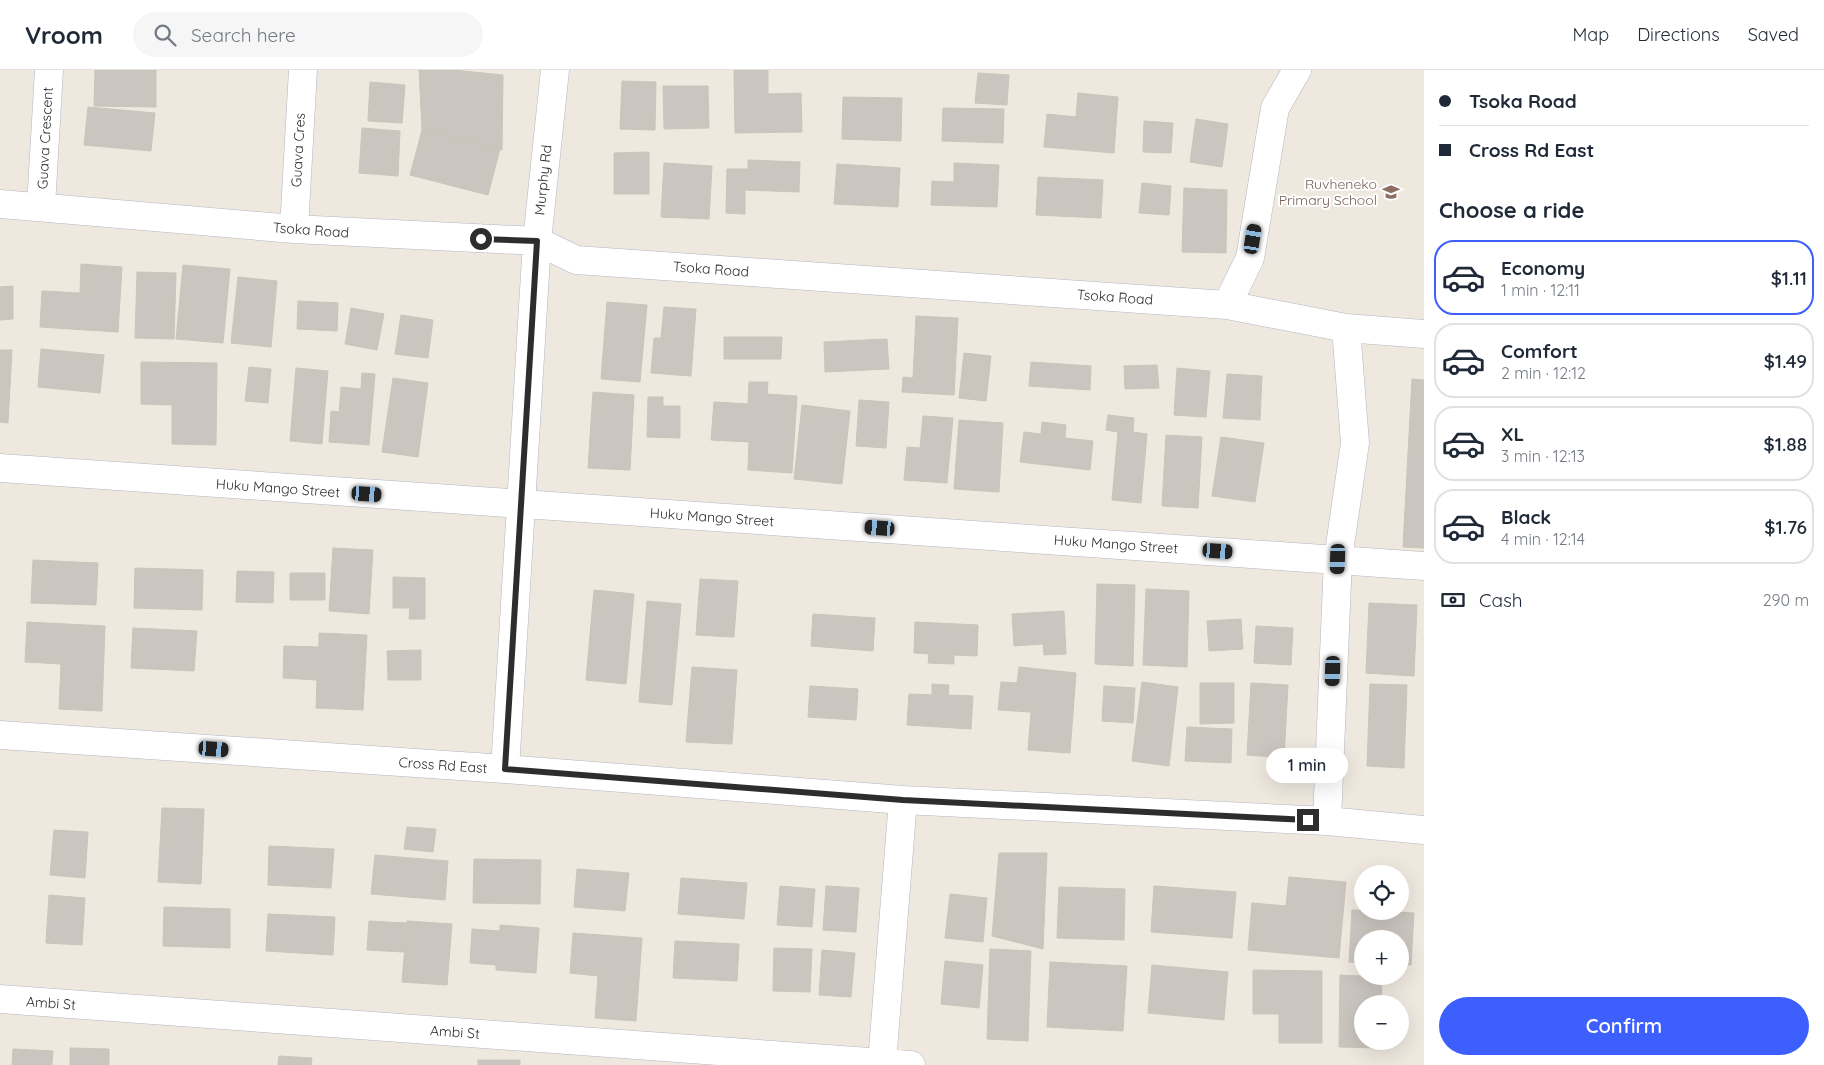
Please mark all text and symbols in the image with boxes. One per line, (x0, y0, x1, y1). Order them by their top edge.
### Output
search box (133, 12, 483, 57)
text: Vroom (25, 20, 103, 50)
icon: search (151, 21, 179, 49)
text: Search here (191, 23, 296, 47)
text: Map (1572, 23, 1609, 46)
text: Directions (1637, 23, 1720, 46)
text: Saved (1748, 23, 1799, 46)
street label: Guava Crescent (33, 86, 57, 190)
text: Tsoka Road (1469, 89, 1577, 113)
street label: Guava Cres (287, 112, 309, 188)
text: Cross Rd East (1469, 138, 1594, 162)
street label: Murphy Rd (530, 144, 556, 216)
place label: Ruvheneko Primary School (1279, 175, 1377, 209)
school or university icon: Ruvheneko Primary School (1381, 182, 1401, 202)
text: Choose a ride (1439, 196, 1584, 224)
street label: Tsoka Road (272, 218, 350, 242)
car (1243, 223, 1262, 255)
route start (470, 228, 492, 250)
icon: car (1441, 255, 1486, 300)
text: Economy (1501, 256, 1585, 280)
street label: Tsoka Road (672, 257, 750, 281)
text: $1.11 (1771, 266, 1807, 290)
text: 1 min · 12:11 (1501, 280, 1580, 300)
street label: Tsoka Road (1076, 285, 1154, 309)
icon: car (1441, 338, 1486, 383)
text: Comfort (1501, 339, 1578, 363)
text: $1.49 (1764, 349, 1807, 373)
text: 2 min · 12:12 (1501, 363, 1586, 383)
icon: car (1441, 421, 1486, 466)
text: XL (1501, 422, 1524, 446)
text: $1.88 (1764, 432, 1807, 456)
text: 3 min · 12:13 (1501, 446, 1585, 466)
street label: Huku Mango Street (215, 475, 341, 501)
car (351, 485, 382, 503)
street label: Huku Mango Street (649, 504, 775, 530)
icon: car (1441, 504, 1486, 549)
text: Black (1501, 505, 1551, 529)
text: $1.76 (1764, 515, 1807, 539)
car (864, 519, 895, 537)
text: 4 min · 12:14 (1501, 529, 1585, 549)
street label: Huku Mango Street (1053, 531, 1179, 557)
car (1202, 542, 1233, 560)
car (1329, 544, 1346, 574)
icon: cash (1439, 586, 1467, 614)
text: Cash (1479, 588, 1523, 612)
text: 290 m (1763, 590, 1809, 610)
car (1324, 656, 1341, 686)
car (198, 740, 229, 758)
callout: 1 min (1267, 748, 1349, 782)
street label: Cross Rd East (398, 753, 488, 777)
text: 1 min (1288, 755, 1326, 775)
route end (1297, 809, 1319, 831)
map controls (1354, 865, 1409, 1050)
button: locate (1354, 865, 1409, 920)
button: + (1354, 930, 1409, 985)
street label: Ambi St (26, 992, 77, 1014)
button: − (1354, 995, 1409, 1050)
button: Confirm (1439, 997, 1809, 1055)
street label: Ambi St (430, 1021, 481, 1043)

